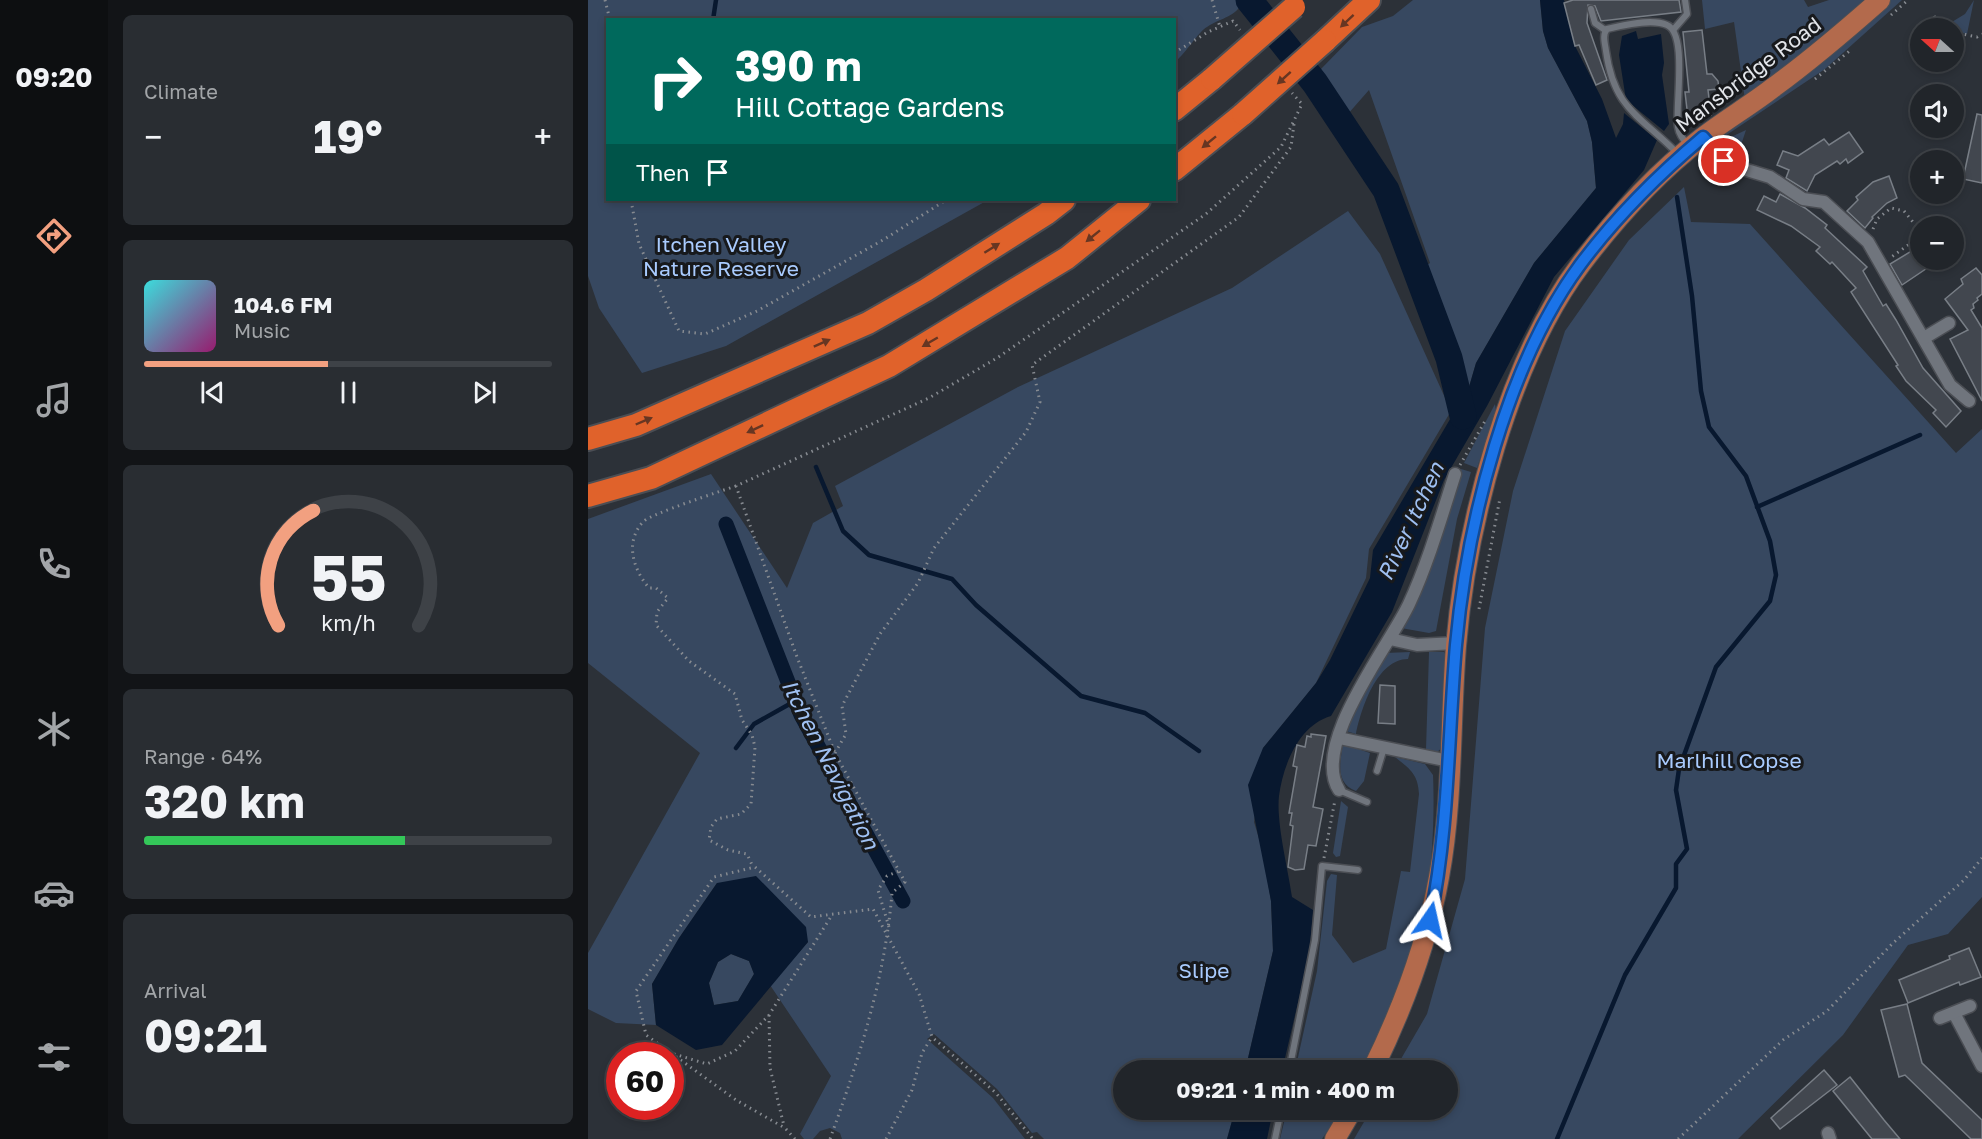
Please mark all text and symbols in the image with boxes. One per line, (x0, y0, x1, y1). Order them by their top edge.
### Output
street label: Mansbridge Road (1670, 11, 1826, 137)
one-way arrow (1340, 13, 1354, 27)
north arrow (1910, 18, 1964, 72)
map controls (1910, 18, 1964, 270)
text: 390 m (735, 40, 862, 90)
icon: right (636, 42, 714, 120)
text: 09:20 (15, 61, 93, 93)
one-way arrow (1277, 71, 1292, 84)
text: Climate (144, 79, 218, 103)
button: sound (1910, 84, 1964, 138)
text: Hill Cottage Gardens (735, 91, 1005, 123)
text: 19° (313, 109, 383, 163)
text: − (144, 117, 162, 156)
text: + (534, 117, 552, 156)
pin (1698, 135, 1749, 186)
one-way arrow (1201, 136, 1217, 149)
icon: arrive (1707, 144, 1740, 177)
button: + (1910, 150, 1964, 204)
icon: arrive (701, 156, 734, 189)
text: Then (636, 159, 689, 186)
icon: directions (33, 215, 75, 257)
button: − (1910, 216, 1964, 270)
one-way arrow (1085, 230, 1101, 243)
park label: Itchen Valley Nature Reserve (643, 231, 799, 281)
one-way arrow (984, 243, 1000, 254)
text: 104.6 FM (234, 291, 333, 318)
text: Music (234, 318, 290, 342)
one-way arrow (922, 337, 938, 348)
one-way arrow (814, 338, 832, 348)
icon: previous (196, 376, 229, 409)
icon: pause (332, 376, 365, 409)
icon: next (468, 376, 501, 409)
icon: music (33, 379, 75, 421)
one-way arrow (635, 416, 653, 426)
one-way arrow (746, 424, 764, 434)
water label: River Itchen (1371, 456, 1450, 584)
text: 55 (310, 540, 386, 615)
icon: phone (33, 543, 75, 585)
text: km/h (321, 611, 375, 637)
water label: Itchen Navigation (776, 675, 886, 855)
icon: climate (33, 708, 75, 750)
text: Range · 64% (144, 744, 262, 768)
park label: Marlhill Copse (1656, 747, 1802, 773)
text: 320 km (144, 774, 305, 828)
icon: car (33, 872, 75, 914)
position arrow (1398, 888, 1462, 952)
park label: Slipe (1179, 957, 1229, 983)
text: Arrival (144, 978, 207, 1002)
text: 09:21 (144, 1008, 267, 1062)
icon: filters (33, 1036, 75, 1078)
speed limit sign: 60 (606, 1042, 684, 1120)
text: 09:21 · 1 min · 400 m (1176, 1076, 1395, 1103)

